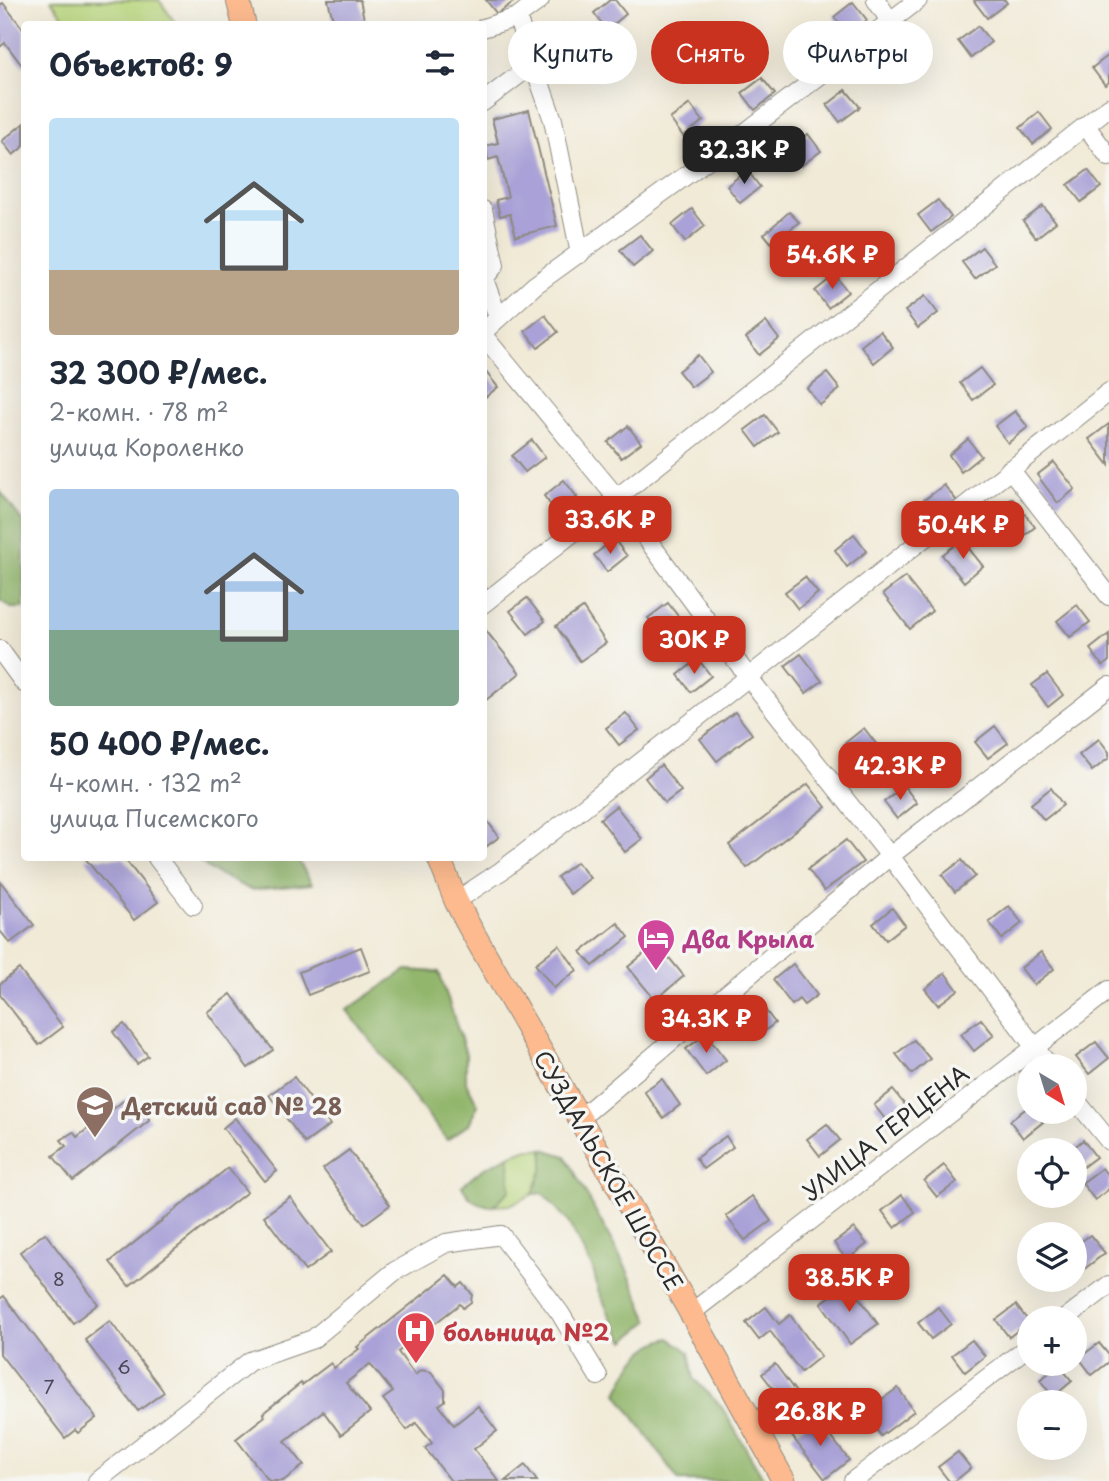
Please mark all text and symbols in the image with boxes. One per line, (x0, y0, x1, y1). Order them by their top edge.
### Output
chip: Купить (508, 21, 637, 84)
chip: Снять (651, 21, 769, 84)
chip: Фильтры (783, 21, 933, 84)
text: Объектов: 9 (49, 41, 233, 86)
icon: filters (421, 44, 459, 82)
pin: 32.3K ₽ (679, 127, 809, 186)
text: 32.3K ₽ (699, 131, 789, 166)
icon: home (191, 163, 317, 289)
pin: 54.6K ₽ (767, 232, 897, 291)
text: 54.6K ₽ (786, 236, 878, 271)
text: 32 300 ₽/мес. (49, 349, 268, 394)
text: 2-комн. · 78 m² (49, 394, 229, 429)
text: улица Короленко (49, 429, 244, 464)
pin: 33.6K ₽ (545, 496, 675, 556)
text: 33.6K ₽ (564, 501, 656, 536)
pin: 50.4K ₽ (898, 502, 1028, 561)
text: 50.4K ₽ (917, 506, 1009, 541)
icon: home (191, 534, 317, 660)
pin: 30K ₽ (645, 616, 743, 676)
text: 30K ₽ (659, 621, 729, 656)
text: 50 400 ₽/мес. (49, 720, 270, 765)
pin: 42.3K ₽ (835, 742, 965, 802)
text: 42.3K ₽ (854, 747, 946, 782)
text: 4-комн. · 132 m² (49, 765, 242, 800)
text: улица Писемского (49, 800, 259, 835)
hotel icon: Два Крыла (635, 917, 677, 972)
place label: Два Крыла (682, 921, 815, 956)
pin: 34.3K ₽ (641, 996, 771, 1055)
text: 34.3K ₽ (661, 1000, 751, 1035)
street label: СУЗДАЛЬСКОЕ ШОССЕ (526, 1043, 692, 1297)
north arrow (1017, 1054, 1087, 1124)
map controls (1017, 1054, 1087, 1460)
street label: УЛИЦА ГЕРЦЕНА (794, 1056, 976, 1208)
school or university icon: Детский сад № 28 (74, 1084, 116, 1139)
place label: Детский сад № 28 (121, 1088, 342, 1123)
button: locate (1017, 1138, 1087, 1208)
button: layers (1017, 1222, 1087, 1292)
pin: 38.5K ₽ (784, 1254, 914, 1314)
text: 38.5K ₽ (804, 1259, 894, 1294)
house number: 8 (53, 1264, 65, 1292)
button: + (1017, 1306, 1087, 1376)
hospital icon: больница №2 (395, 1310, 437, 1365)
place label: больница №2 (443, 1314, 609, 1349)
house number: 6 (117, 1352, 131, 1380)
house number: 7 (44, 1372, 55, 1400)
pin: 26.8K ₽ (755, 1388, 885, 1448)
button: − (1017, 1390, 1087, 1460)
text: 26.8K ₽ (774, 1393, 866, 1428)

